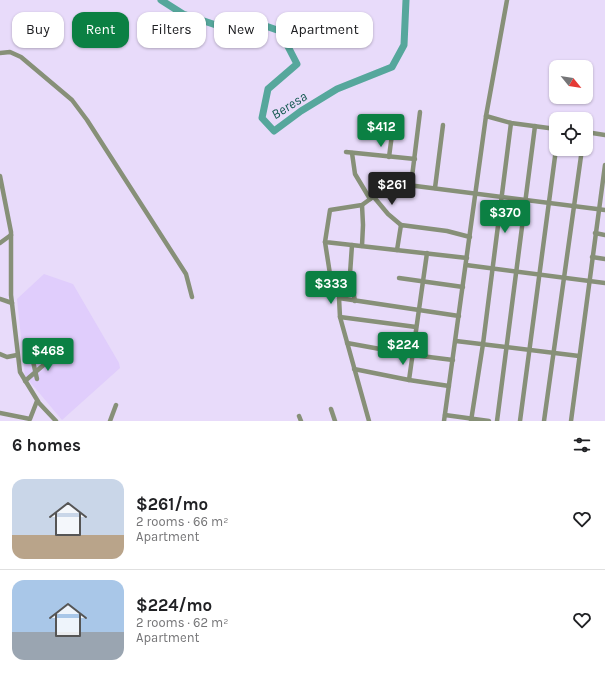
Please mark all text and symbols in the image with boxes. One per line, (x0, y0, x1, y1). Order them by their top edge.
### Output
chip: Buy (12, 12, 64, 48)
chip: Rent (72, 12, 129, 48)
chip: Filters (137, 12, 206, 48)
chip: New (214, 12, 268, 48)
chip: Apartment (276, 12, 373, 48)
north arrow (549, 60, 593, 104)
map controls (549, 60, 593, 156)
water label: Beresa (268, 88, 310, 123)
button: locate (549, 112, 593, 156)
pin: $412 (357, 114, 405, 148)
text: $412 (366, 119, 396, 134)
pin: $261 (368, 172, 416, 206)
text: $261 (377, 177, 407, 192)
pin: $370 (481, 200, 529, 234)
text: $370 (489, 205, 521, 220)
pin: $333 (307, 271, 355, 305)
text: $333 (314, 276, 348, 291)
pin: $224 (379, 332, 427, 366)
text: $224 (387, 337, 419, 352)
pin: $468 (24, 338, 72, 372)
text: $468 (32, 343, 65, 358)
icon: filters (571, 434, 593, 456)
text: 6 homes (12, 435, 81, 455)
text: $261/mo (136, 494, 208, 514)
icon: home (44, 495, 92, 543)
icon: heart (571, 508, 593, 530)
text: 2 rooms · 66 m² (136, 514, 228, 529)
text: Apartment (136, 529, 199, 544)
text: $224/mo (136, 595, 212, 615)
icon: home (44, 596, 92, 644)
icon: heart (571, 609, 593, 631)
text: 2 rooms · 62 m² (136, 615, 228, 630)
text: Apartment (136, 630, 199, 645)

